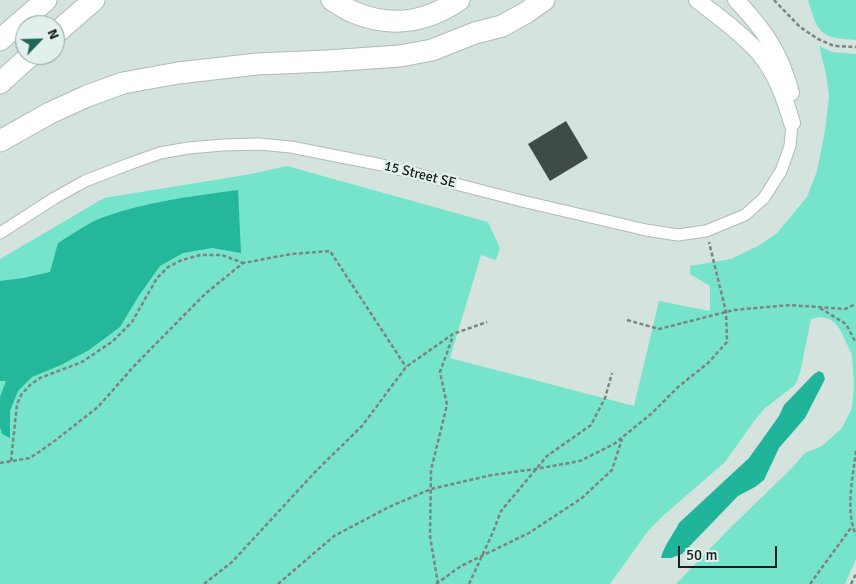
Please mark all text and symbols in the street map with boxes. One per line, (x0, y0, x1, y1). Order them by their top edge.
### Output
north arrow (15, 15, 65, 65)
text: N (43, 26, 63, 42)
street label: 15 Street SE (382, 158, 458, 192)
scale bar (681, 536, 780, 568)
text: 50 m (686, 546, 717, 564)

